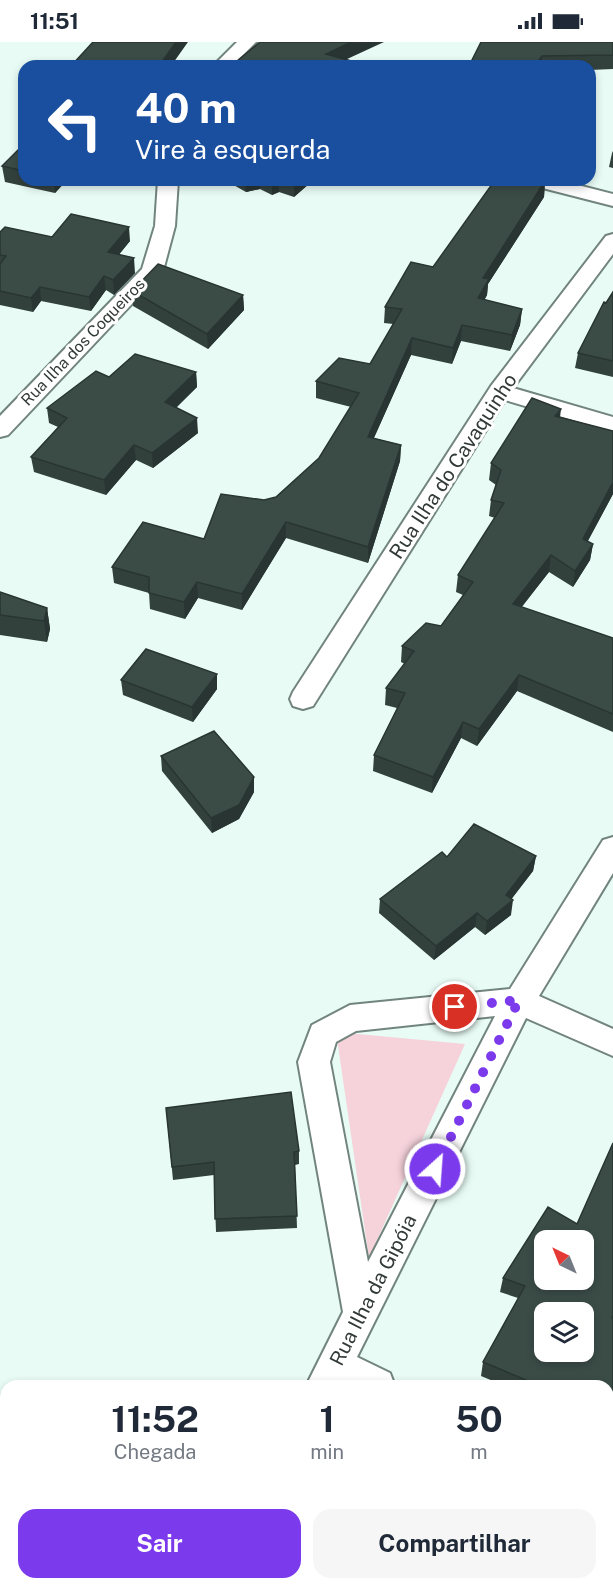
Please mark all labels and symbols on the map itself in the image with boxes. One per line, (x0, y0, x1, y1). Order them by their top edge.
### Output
street label: Rua Ilha dos Coqueiros (17, 274, 149, 410)
street label: Rua Ilha do Cavaquinho (384, 369, 522, 563)
pin (429, 981, 480, 1032)
position arrow (403, 1137, 467, 1201)
street label: Rua Ilha da Gipóia (325, 1210, 421, 1370)
north arrow (534, 1230, 594, 1290)

